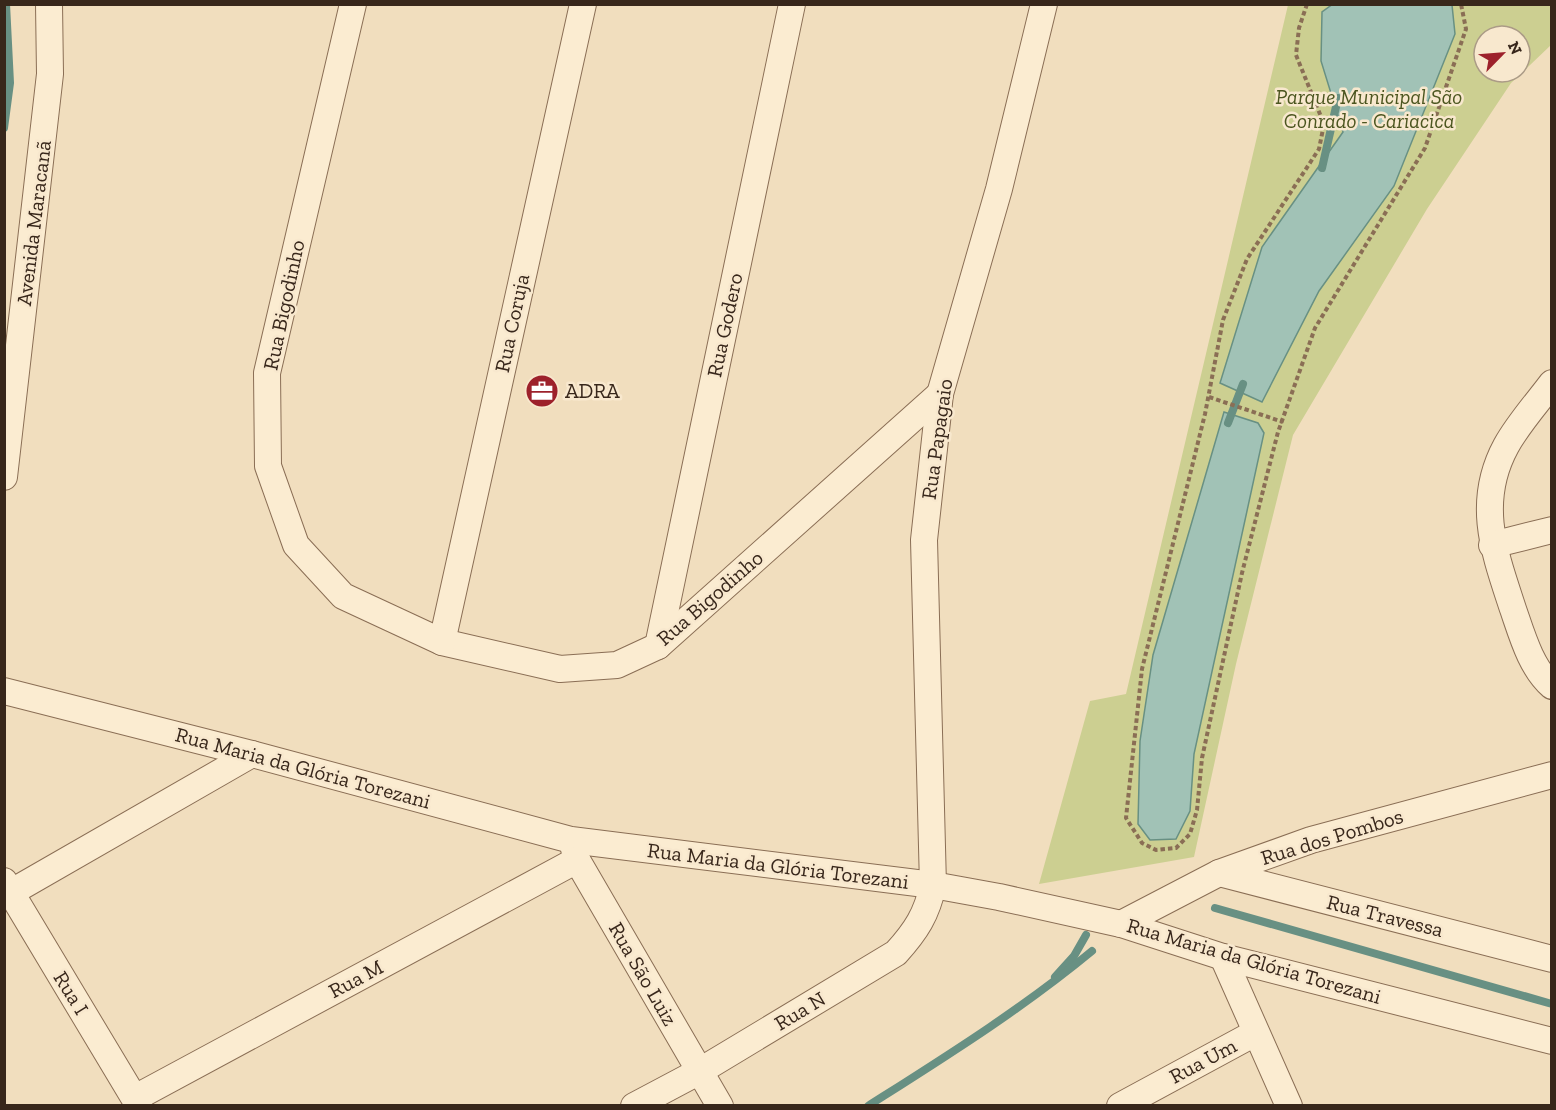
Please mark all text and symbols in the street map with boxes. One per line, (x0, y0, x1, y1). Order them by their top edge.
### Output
north arrow (1472, 24, 1532, 84)
text: N (1504, 38, 1526, 57)
park label: Parque Municipal São Conrado - Cariacica (1276, 84, 1462, 133)
street label: Avenida Maracanã (11, 139, 56, 307)
street label: Rua Bigodinho (258, 238, 310, 372)
street label: Rua Godero (701, 270, 748, 379)
street label: Rua Coruja (489, 271, 535, 375)
office icon: ADRA (524, 373, 560, 409)
street label: Rua Papagaio (916, 377, 957, 501)
place label: ADRA (565, 378, 620, 403)
street label: Rua Bigodinho (651, 545, 768, 651)
street label: Rua Maria da Glória Torezani (173, 721, 434, 814)
street label: Rua dos Pombos (1258, 803, 1406, 870)
street label: Rua Maria da Glória Torezani (646, 837, 910, 894)
street label: Rua Travessa (1324, 889, 1446, 942)
street label: Rua Maria da Glória Torezani (1124, 912, 1384, 1009)
street label: Rua São Luiz (604, 918, 683, 1030)
street label: Rua M (324, 954, 387, 1003)
street label: Rua I (49, 966, 94, 1019)
street label: Rua N (770, 986, 830, 1035)
street label: Rua Um (1165, 1033, 1241, 1089)

